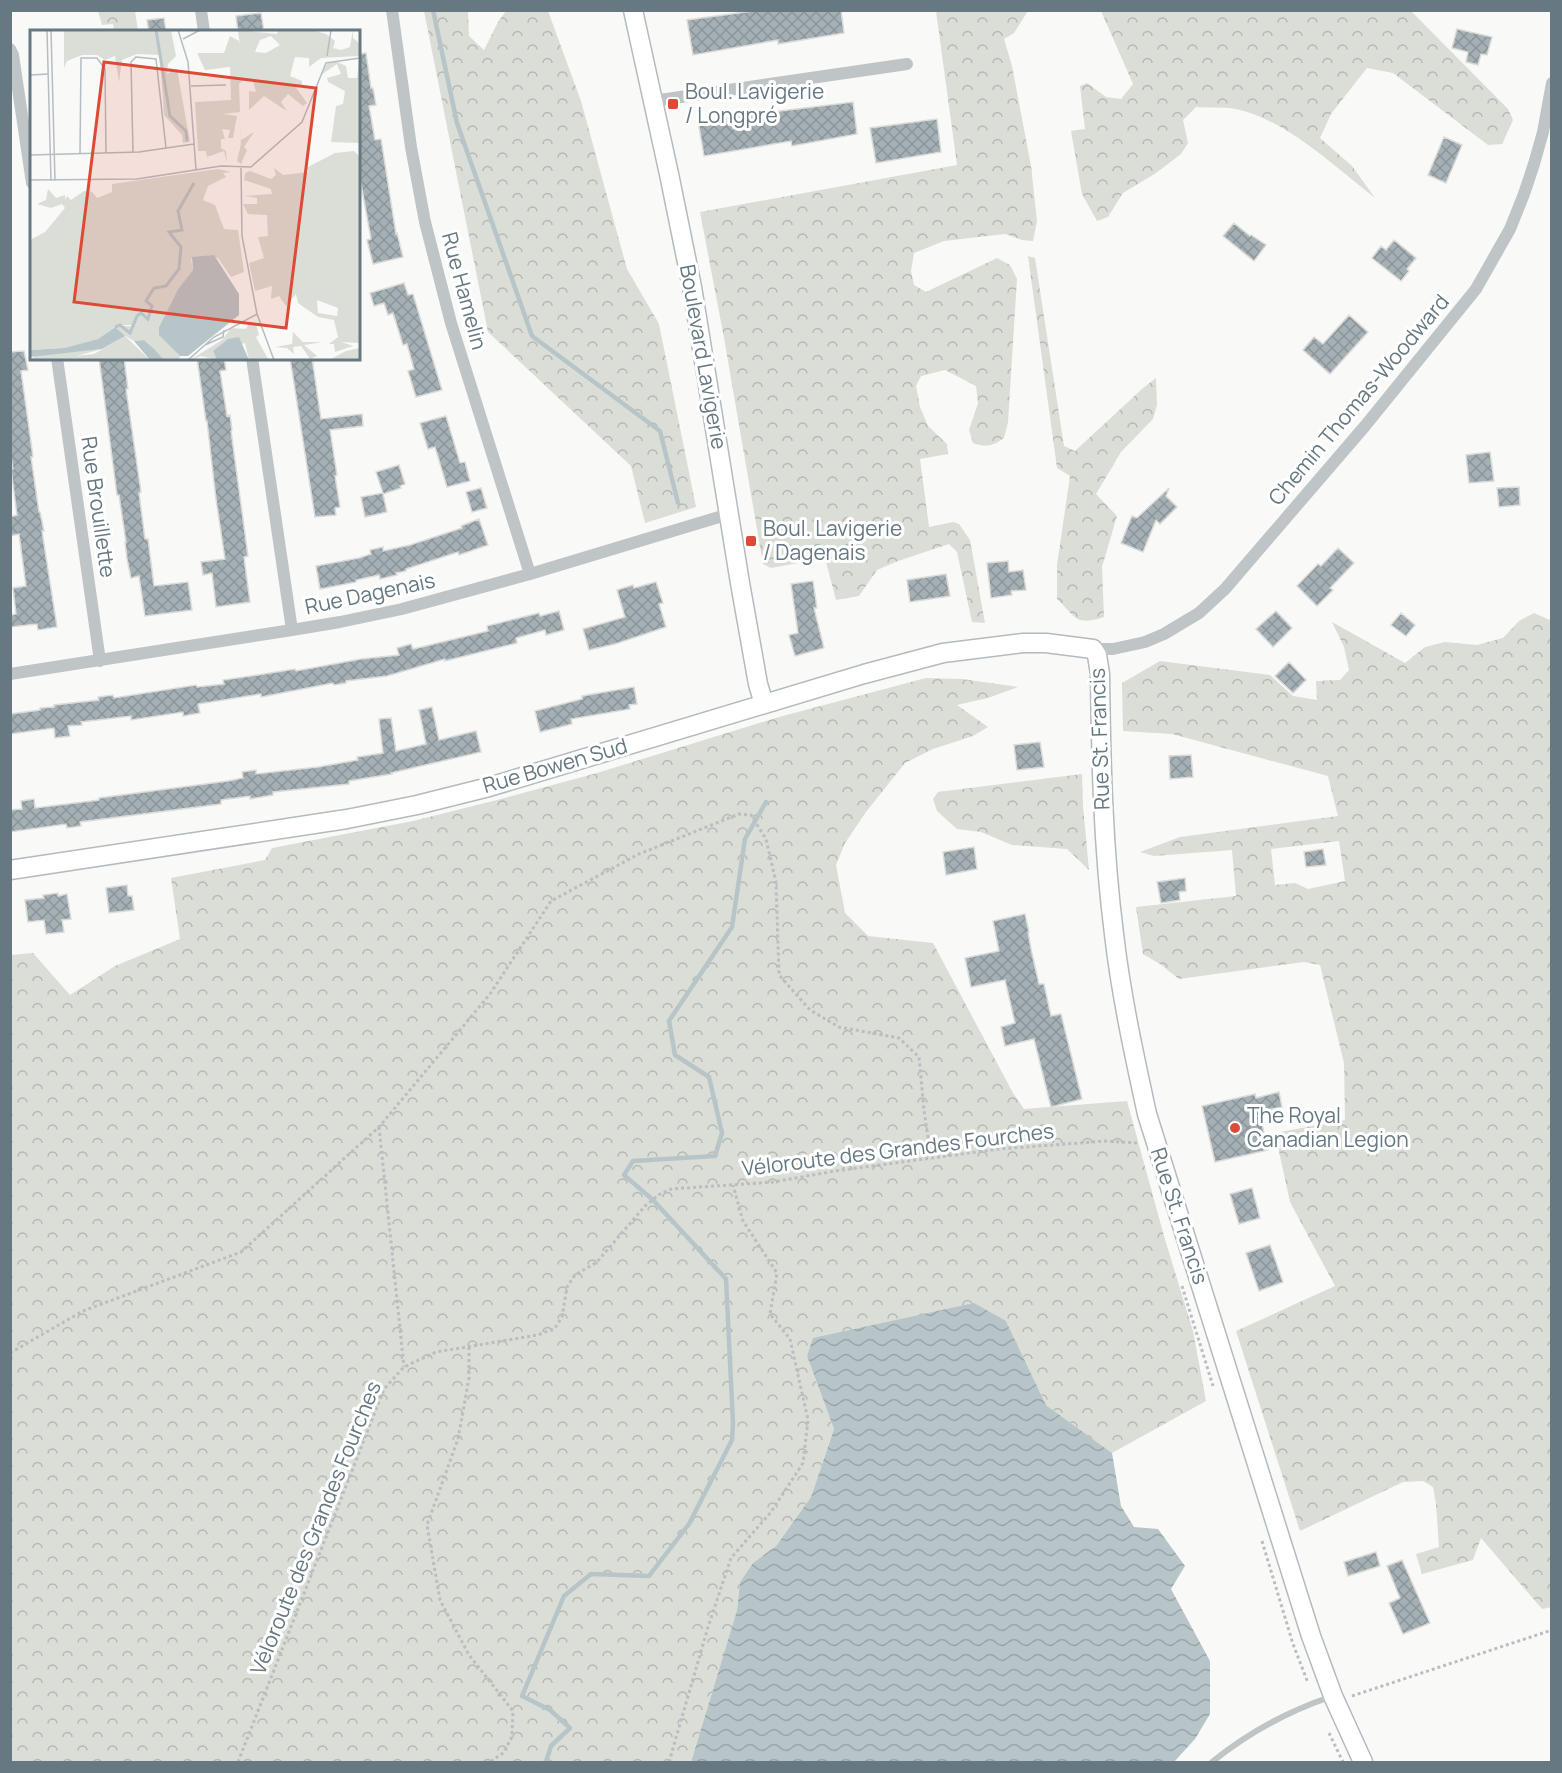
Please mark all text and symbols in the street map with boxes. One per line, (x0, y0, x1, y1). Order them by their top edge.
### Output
inset map (30, 30, 360, 360)
place label: Boul. Lavigerie / Longpré (685, 77, 824, 129)
marker: Boul. Lavigerie / Longpré (666, 97, 680, 111)
street label: Rue Hamelin (436, 229, 494, 353)
street label: Boulevard Lavigerie (674, 262, 734, 451)
street label: Chemin Thomas-Woodward (1262, 288, 1455, 511)
street label: Rue Brouillette (75, 435, 123, 579)
place label: Boul. Lavigerie / Dagenais (763, 514, 902, 566)
marker: Boul. Lavigerie / Dagenais (744, 534, 758, 548)
street label: Rue Dagenais (302, 566, 437, 620)
street label: Rue St. Francis (1083, 668, 1115, 811)
street label: Rue Bowen Sud (479, 731, 630, 799)
place label: The Royal Canadian Legion (1247, 1101, 1409, 1153)
street label: Véloroute des Grandes Fourches (740, 1116, 1055, 1182)
marker: The Royal Canadian Legion (1228, 1121, 1242, 1135)
street label: Rue St. Francis (1145, 1144, 1215, 1288)
street label: Véloroute des Grandes Fourches (243, 1377, 387, 1678)

